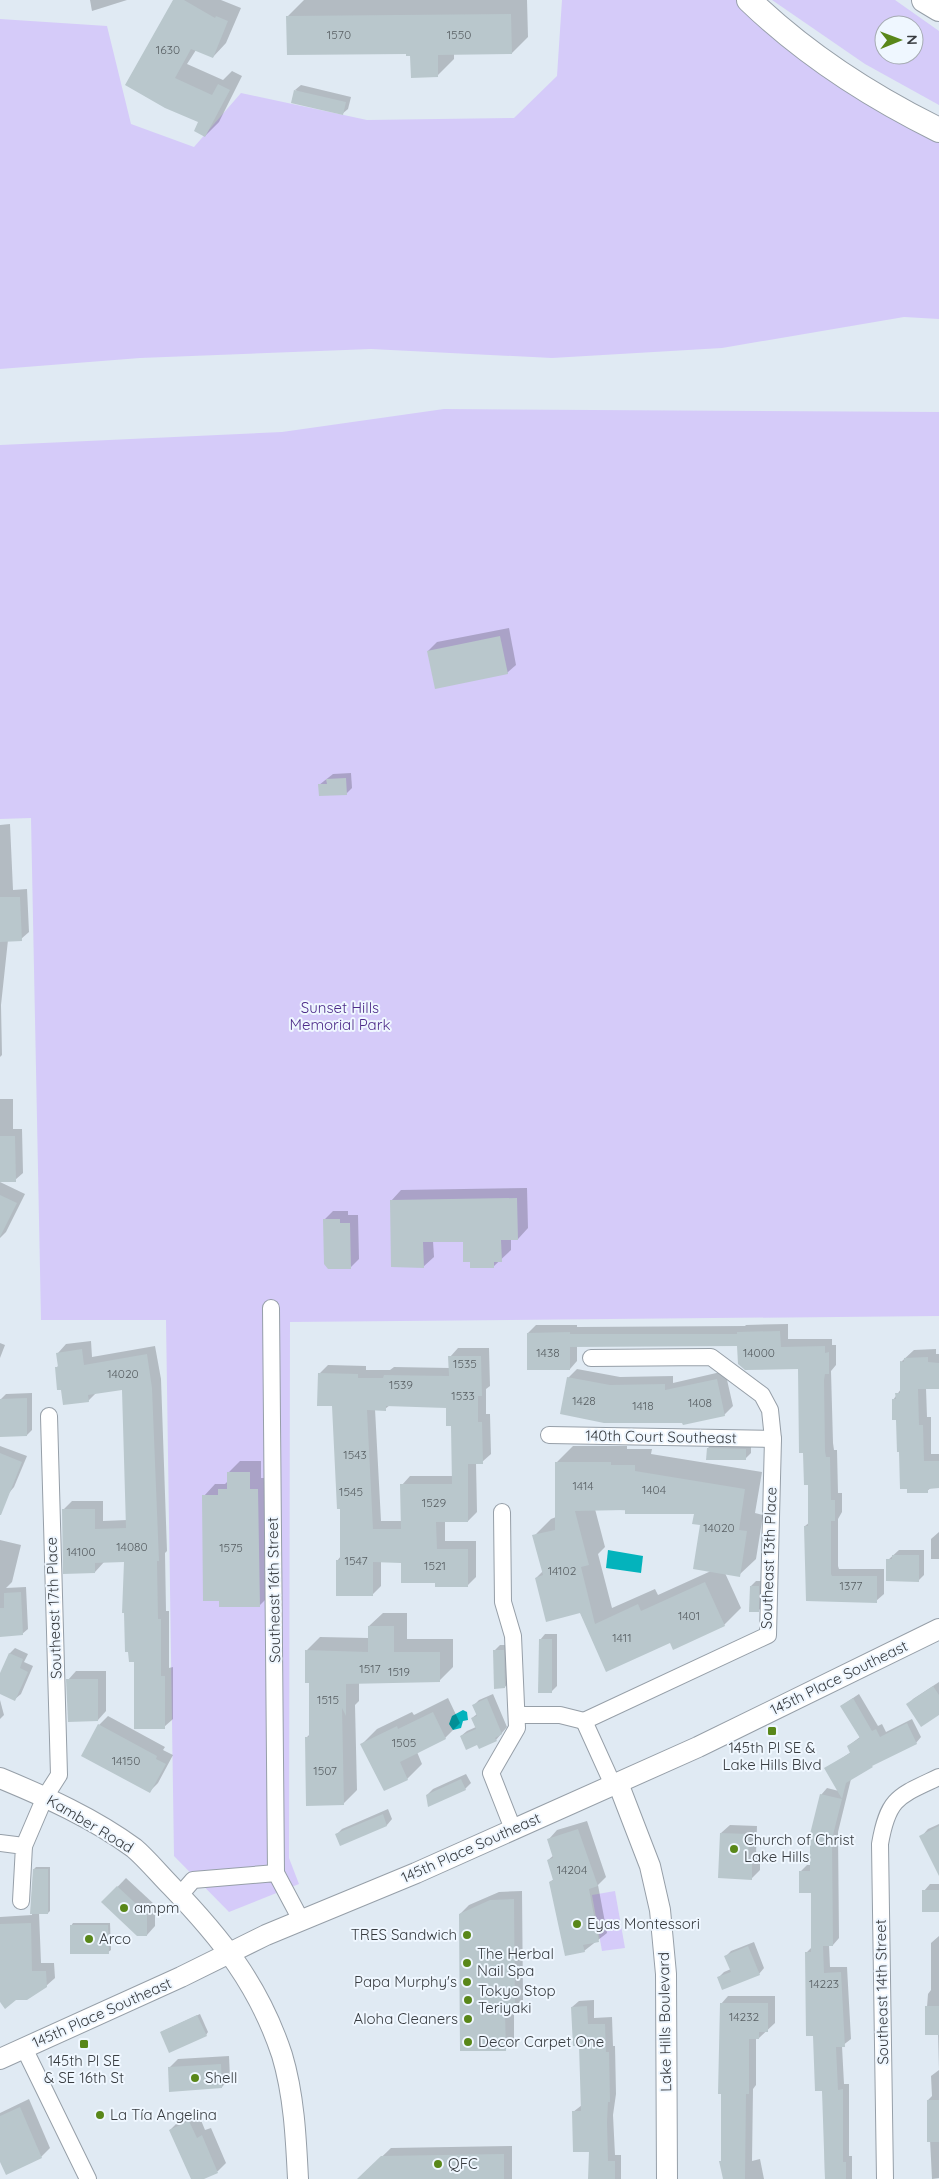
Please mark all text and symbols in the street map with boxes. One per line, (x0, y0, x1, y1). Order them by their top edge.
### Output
north arrow (874, 15, 924, 65)
house number: 1570 (327, 27, 351, 42)
house number: 1550 (447, 27, 471, 42)
text: N (903, 34, 921, 45)
house number: 1630 (156, 42, 180, 57)
park label: Sunset Hills Memorial Park (290, 998, 391, 1034)
house number: 1438 (536, 1345, 560, 1360)
house number: 14000 (743, 1345, 775, 1360)
house number: 1535 (453, 1356, 477, 1371)
house number: 14020 (107, 1366, 139, 1381)
house number: 1539 (389, 1377, 413, 1392)
house number: 1533 (451, 1388, 475, 1403)
house number: 1428 (572, 1393, 596, 1408)
house number: 1408 (688, 1395, 712, 1410)
house number: 1418 (632, 1398, 654, 1413)
street label: 140th Court Southeast (585, 1426, 737, 1447)
house number: 1543 (343, 1447, 367, 1462)
house number: 1414 (572, 1478, 594, 1493)
house number: 1404 (642, 1482, 666, 1497)
house number: 1545 (339, 1484, 363, 1499)
street label: Southeast 13th Place (757, 1487, 780, 1629)
house number: 1529 (422, 1495, 446, 1510)
street label: Southeast 16th Street (263, 1517, 284, 1663)
house number: 14020 (703, 1520, 735, 1535)
street label: Southeast 17th Place (42, 1537, 65, 1679)
house number: 14080 (116, 1539, 148, 1554)
house number: 1575 (219, 1540, 243, 1555)
house number: 14100 (66, 1544, 96, 1559)
house number: 1547 (344, 1553, 368, 1568)
house number: 1521 (424, 1558, 446, 1573)
house number: 14102 (548, 1563, 577, 1578)
house number: 1377 (839, 1578, 863, 1593)
house number: 1401 (678, 1608, 700, 1623)
house number: 1411 (612, 1630, 632, 1645)
street label: 145th Place Southeast (767, 1636, 911, 1719)
house number: 1517 (359, 1661, 381, 1676)
house number: 1519 (388, 1664, 410, 1679)
house number: 1515 (317, 1692, 339, 1707)
marker: 145th Pl SE & Lake Hills Blvd (766, 1725, 778, 1737)
house number: 1505 (392, 1735, 416, 1750)
place label: 145th Pl SE & Lake Hills Blvd (722, 1738, 822, 1774)
house number: 14150 (112, 1753, 140, 1768)
house number: 1507 (313, 1763, 337, 1778)
street label: Kamber Road (44, 1790, 137, 1857)
street label: 145th Place Southeast (398, 1808, 543, 1887)
place label: Church of Christ Lake Hills (744, 1830, 855, 1866)
marker: Church of Christ Lake Hills (728, 1843, 740, 1855)
house number: 14204 (557, 1862, 587, 1877)
place label: ampm (134, 1898, 180, 1917)
marker: ampm (118, 1902, 130, 1914)
place label: Eyas Montessori (587, 1914, 700, 1933)
marker: Eyas Montessori (571, 1918, 583, 1930)
street label: Southeast 14th Street (871, 1919, 892, 2065)
place label: TRES Sandwich (351, 1925, 457, 1944)
place label: Arco (99, 1929, 131, 1948)
marker: TRES Sandwich (461, 1929, 473, 1941)
marker: Arco (83, 1933, 95, 1945)
place label: The Herbal Nail Spa (477, 1944, 554, 1980)
street label: Lake Hills Boulevard (654, 1952, 675, 2092)
marker: The Herbal Nail Spa (461, 1957, 473, 1969)
place label: Papa Murphy's (354, 1972, 457, 1991)
street label: 145th Place Southeast (29, 1973, 174, 2052)
marker: Papa Murphy's (461, 1976, 473, 1988)
house number: 14223 (809, 1976, 839, 1991)
place label: Tokyo Stop Teriyaki (478, 1981, 556, 2017)
marker: Tokyo Stop Teriyaki (462, 1994, 474, 2006)
place label: Aloha Cleaners (354, 2009, 458, 2028)
house number: 14232 (729, 2009, 759, 2024)
marker: Aloha Cleaners (462, 2013, 474, 2025)
place label: Decor Carpet One (478, 2032, 604, 2051)
marker: Decor Carpet One (462, 2036, 474, 2048)
marker: 145th Pl SE & SE 16th St (78, 2038, 90, 2050)
place label: 145th Pl SE & SE 16th St (44, 2051, 124, 2087)
place label: Shell (205, 2068, 237, 2087)
marker: Shell (189, 2072, 201, 2084)
place label: La Tía Angelina (110, 2105, 217, 2124)
marker: La Tía Angelina (94, 2109, 106, 2121)
place label: QFC (448, 2154, 478, 2173)
marker: QFC (432, 2158, 444, 2170)

